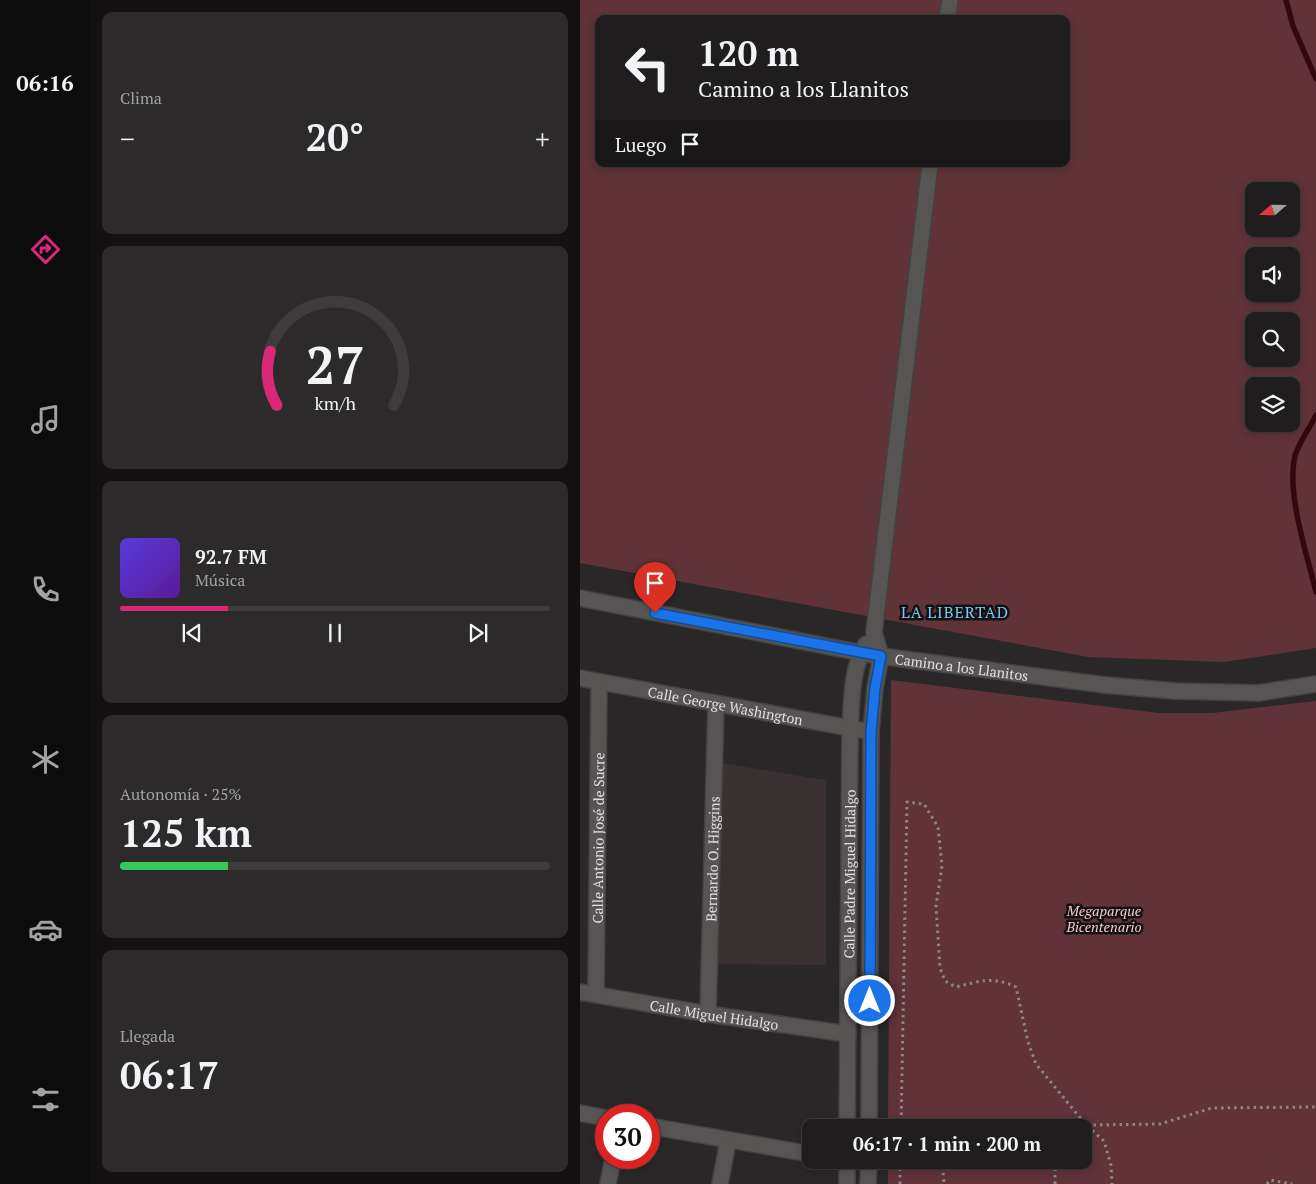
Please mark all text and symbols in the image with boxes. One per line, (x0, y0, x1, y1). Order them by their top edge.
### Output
text: 120 m (698, 30, 799, 76)
icon: left (615, 35, 680, 100)
text: 06:16 (16, 68, 74, 97)
text: Camino a los Llanitos (698, 74, 909, 103)
text: Clima (120, 87, 162, 109)
text: 20° (306, 112, 364, 162)
text: − (120, 120, 135, 157)
text: + (535, 120, 550, 157)
icon: arrive (676, 130, 704, 158)
text: Luego (615, 132, 666, 157)
north arrow (1245, 182, 1300, 238)
map controls (1245, 182, 1300, 432)
icon: directions (28, 232, 63, 267)
button: sound (1245, 247, 1300, 302)
button: search (1245, 312, 1300, 367)
text: 27 (306, 330, 364, 399)
button: layers (1245, 377, 1300, 432)
text: km/h (314, 391, 356, 415)
icon: music (28, 402, 63, 437)
text: 92.7 FM (195, 544, 267, 569)
pin (634, 562, 676, 613)
text: Música (195, 569, 245, 591)
icon: arrive (641, 569, 669, 597)
icon: phone (28, 572, 63, 607)
district label: LA LIBERTAD (901, 601, 1009, 623)
icon: previous (178, 619, 206, 647)
icon: pause (321, 619, 349, 647)
icon: next (464, 619, 492, 647)
street label: Camino a los Llanitos (894, 649, 1030, 685)
street label: Calle George Washington (646, 681, 805, 729)
icon: climate (28, 742, 63, 777)
street label: Calle Antonio José de Sucre (587, 752, 608, 924)
text: Autonomía · 25% (120, 783, 242, 805)
street label: Calle Padre Miguel Hidalgo (839, 789, 859, 959)
street label: Bernardo O. Higgins (701, 796, 723, 922)
text: 125 km (120, 808, 252, 858)
park label: Megaparque Bicentenario (1065, 901, 1142, 936)
icon: car (28, 912, 63, 947)
position arrow (843, 974, 895, 1026)
street label: Calle Miguel Hidalgo (648, 995, 780, 1034)
text: Llegada (120, 1025, 175, 1047)
text: 06:17 (120, 1050, 219, 1100)
icon: filters (28, 1082, 63, 1117)
speed limit sign: 30 (595, 1104, 660, 1169)
text: 06:17 · 1 min · 200 m (853, 1131, 1041, 1156)

